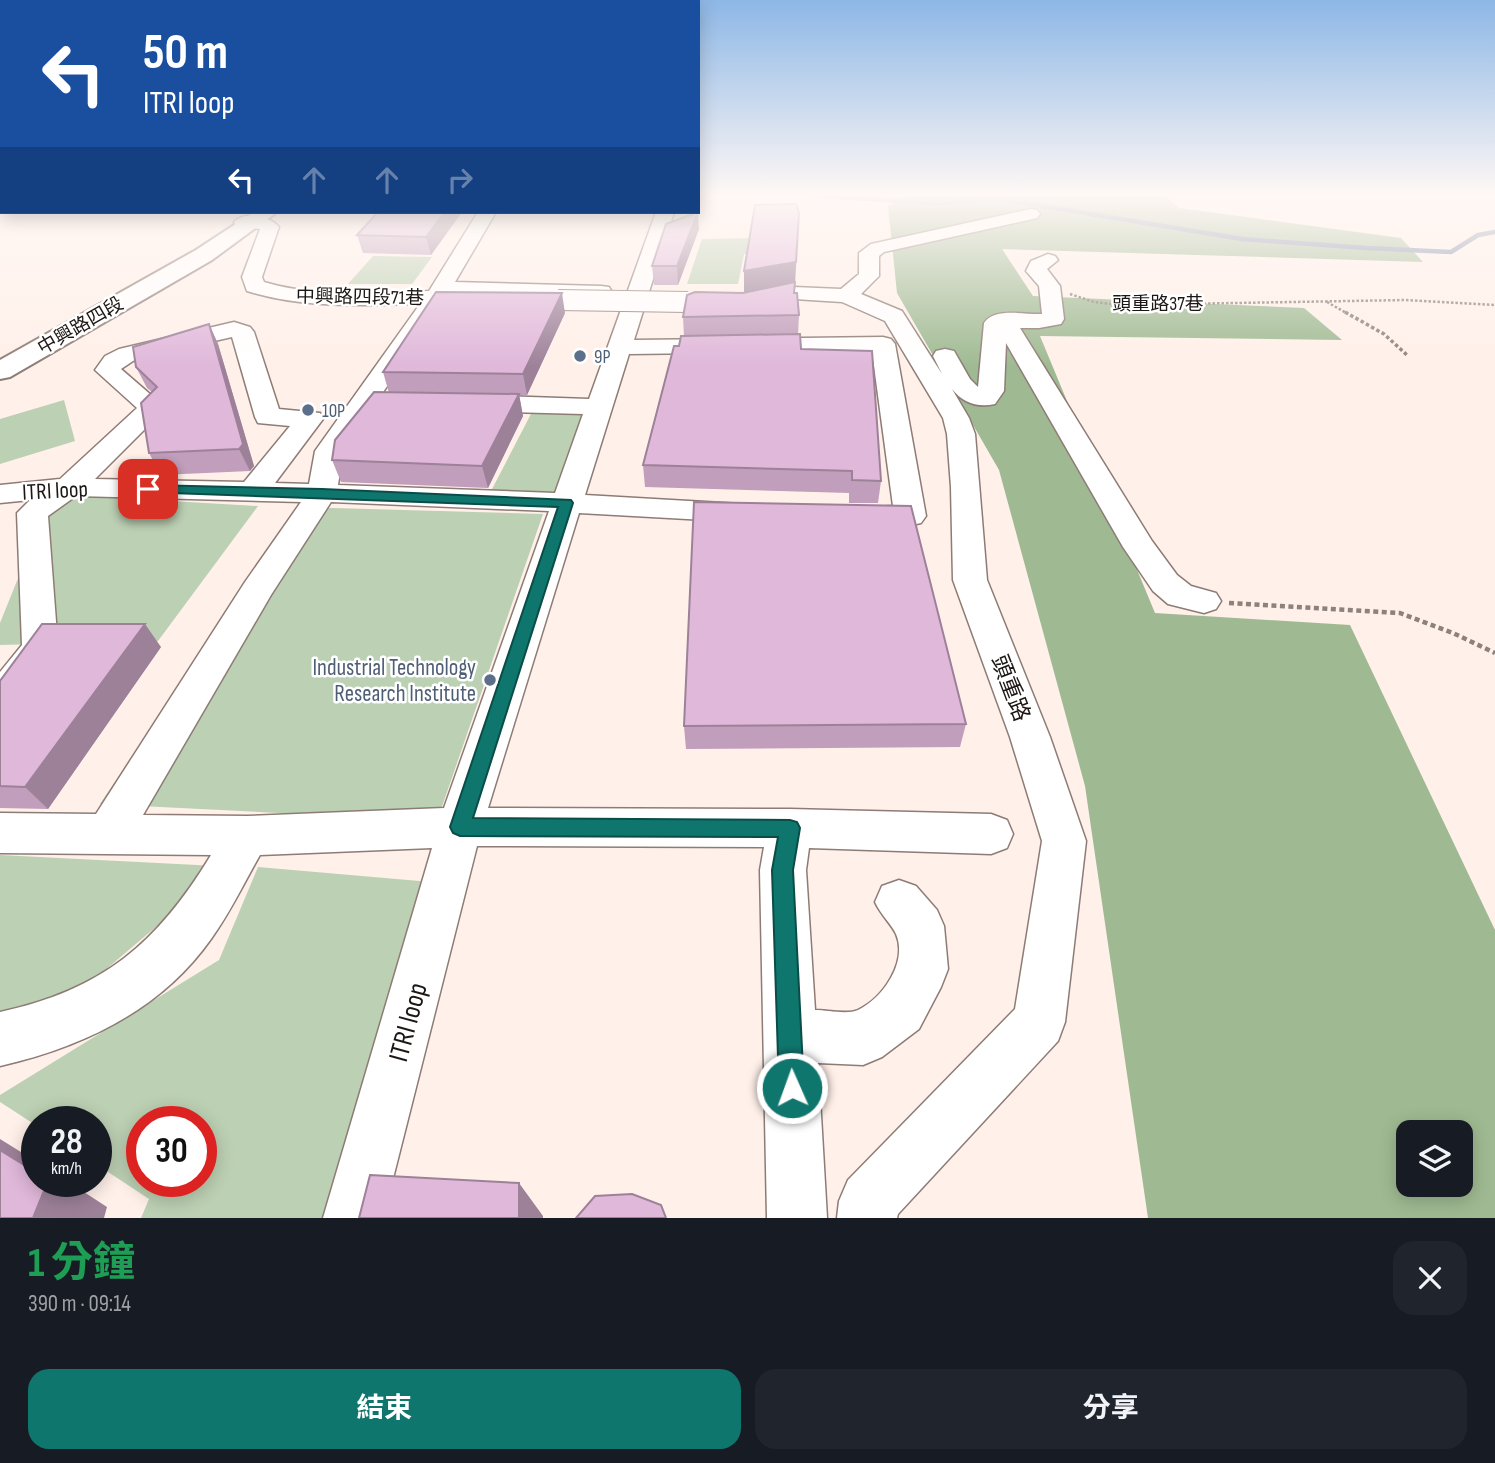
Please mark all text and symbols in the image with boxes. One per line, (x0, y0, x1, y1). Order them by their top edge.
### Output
text: 50 m (143, 24, 228, 83)
icon: left (28, 28, 119, 119)
text: ITRI loop (143, 84, 235, 123)
icon: left (222, 161, 260, 199)
icon: ahead (295, 161, 333, 199)
icon: ahead (368, 161, 406, 199)
icon: right (441, 161, 479, 199)
street label: 中興路四段71巷 (296, 285, 424, 310)
street label: 中興路四段 (34, 293, 128, 360)
street label: 頭重路37巷 (1112, 293, 1204, 316)
place label: 9P (594, 346, 610, 369)
marker: 9P (572, 348, 588, 364)
place label: 10P (322, 400, 345, 423)
marker: 10P (300, 402, 316, 418)
pin (118, 459, 178, 519)
icon: arrive (129, 470, 167, 508)
street label: ITRI loop (21, 475, 89, 507)
street label: 頭重路 (985, 651, 1036, 726)
place label: Industrial Technology Research Institute (312, 654, 476, 708)
marker: Industrial Technology Research Institute (482, 672, 498, 688)
street label: ITRI loop (382, 979, 435, 1065)
position arrow (755, 1051, 829, 1125)
speed limit sign: 30 (126, 1106, 217, 1197)
map controls (1396, 1120, 1473, 1197)
button: layers (1396, 1120, 1473, 1197)
text: 28 (51, 1121, 82, 1164)
text: km/h (51, 1158, 82, 1179)
text: 1 分鐘 (28, 1238, 135, 1289)
button: close (1393, 1241, 1467, 1315)
text: 390 m · 09:14 (28, 1290, 131, 1318)
button: 結束 (28, 1369, 741, 1449)
button: 分享 (755, 1369, 1467, 1449)

